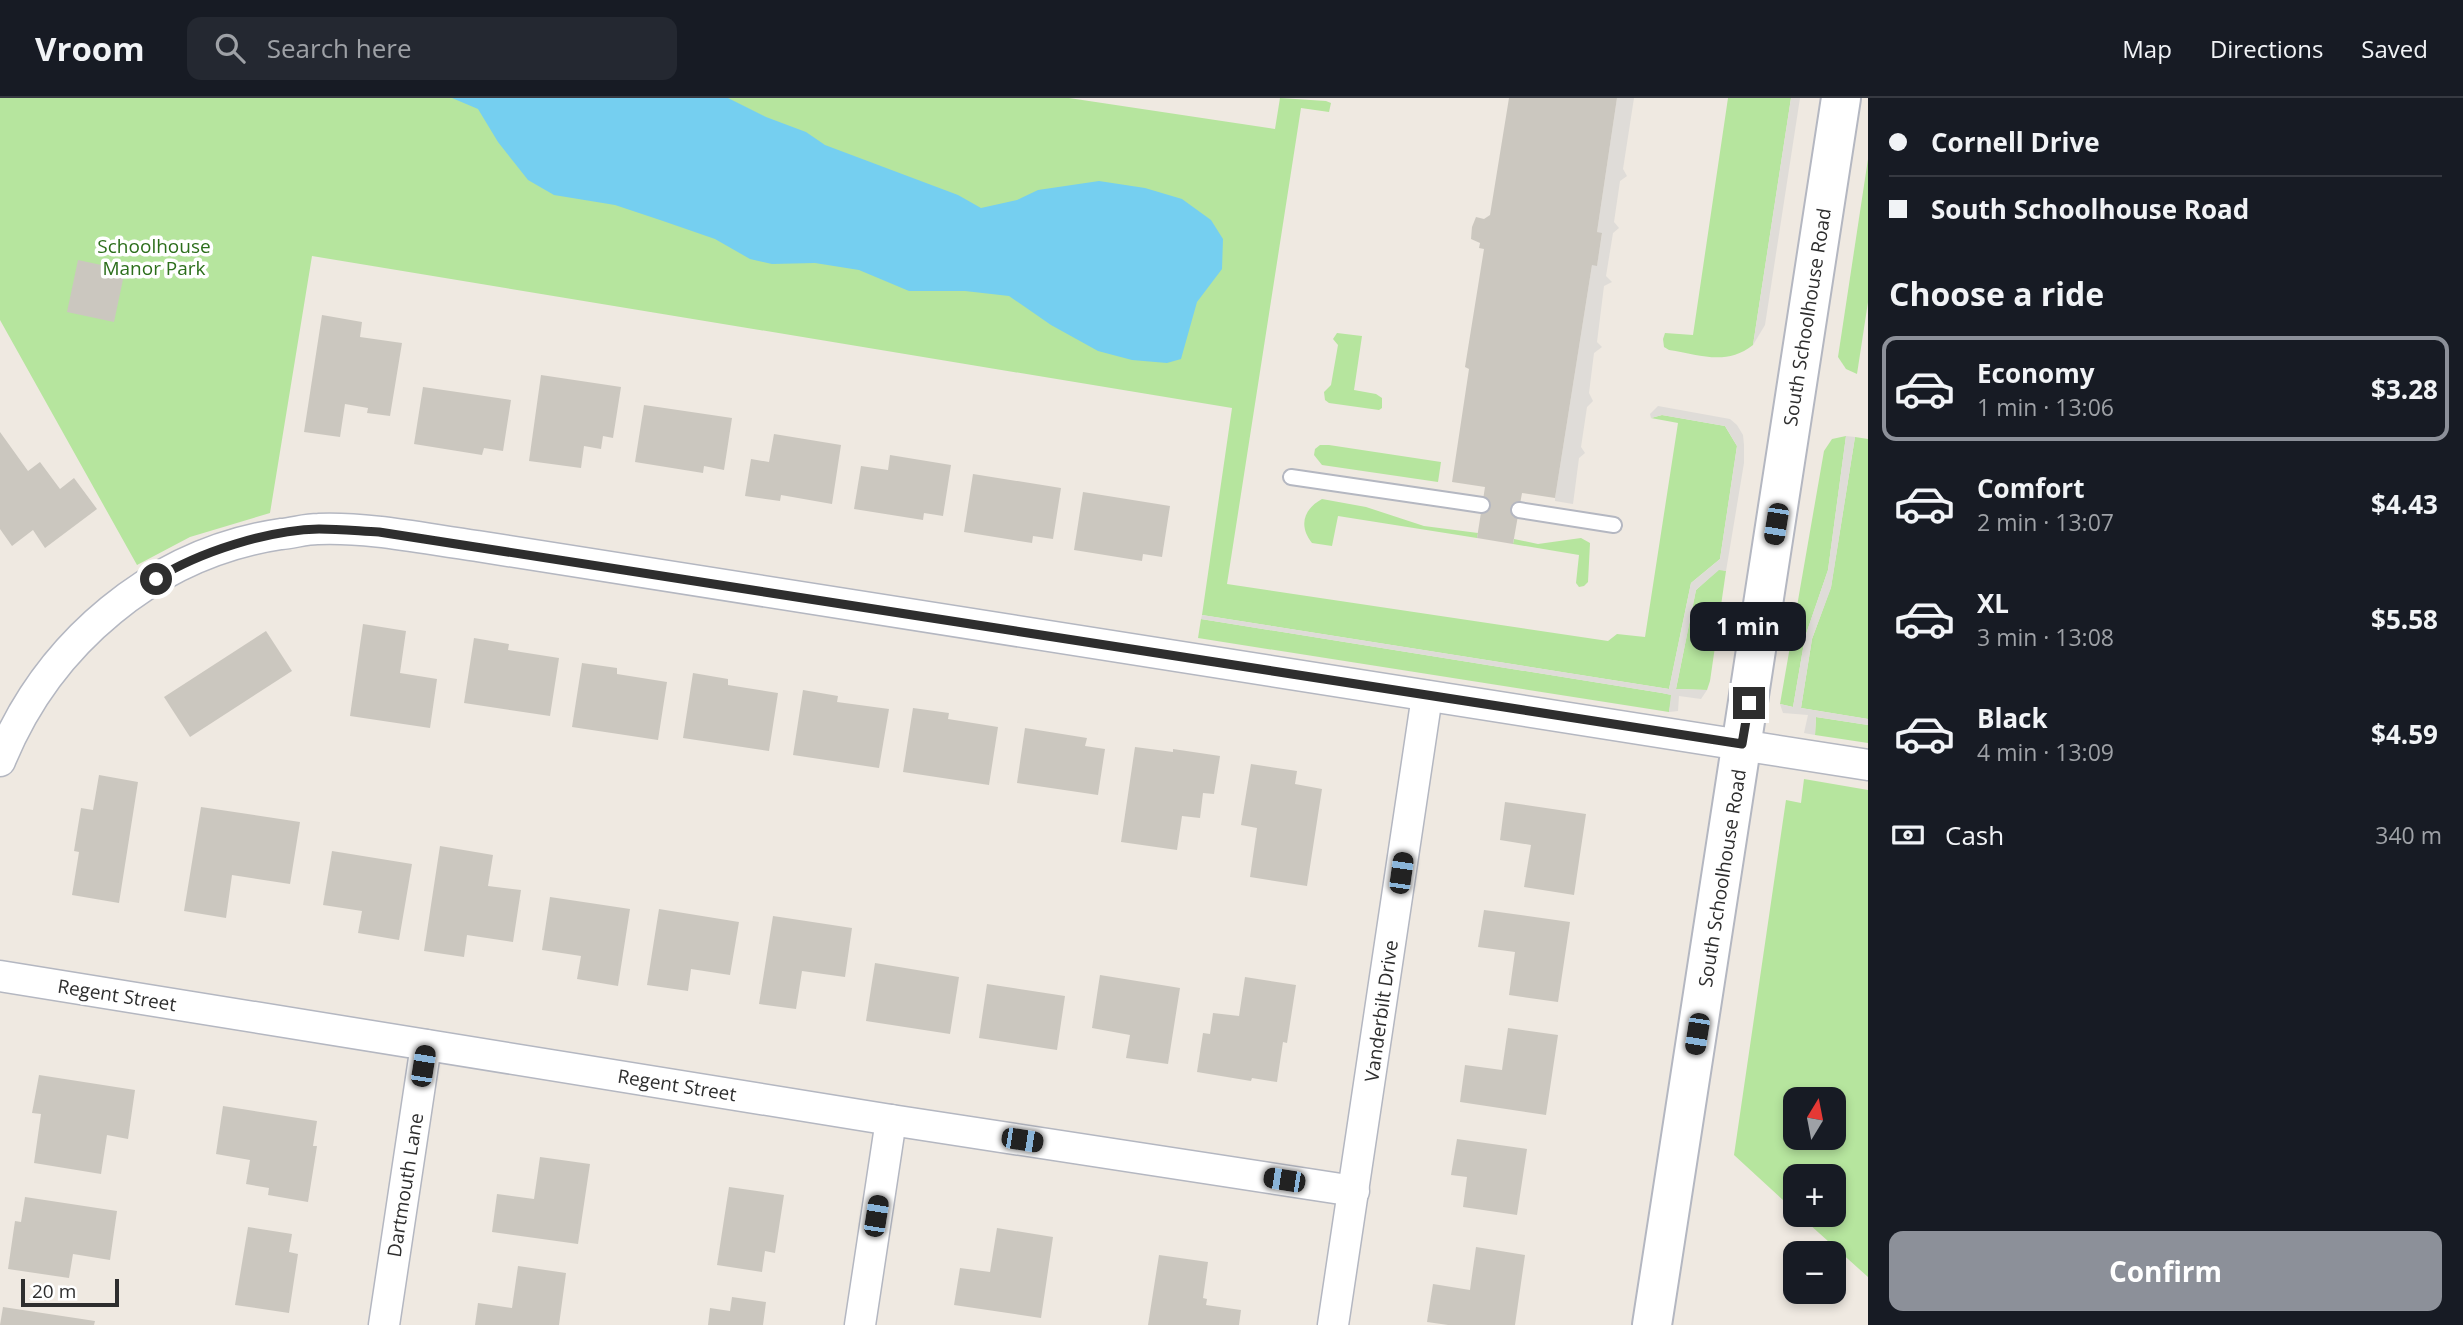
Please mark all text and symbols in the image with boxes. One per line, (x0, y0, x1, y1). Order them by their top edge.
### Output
search box (187, 17, 677, 80)
text: Vroom (35, 26, 145, 71)
icon: search (211, 29, 249, 67)
text: Search here (267, 30, 412, 66)
text: Map (2122, 32, 2172, 65)
text: Directions (2210, 32, 2323, 65)
text: Saved (2361, 32, 2428, 65)
text: Cornell Drive (1931, 124, 2100, 160)
text: South Schoolhouse Road (1931, 191, 2249, 227)
street label: South Schoolhouse Road (1777, 206, 1837, 428)
park label: Schoolhouse Manor Park (97, 233, 211, 281)
text: Choose a ride (1889, 272, 2104, 315)
text: Economy (1977, 355, 2095, 391)
icon: car (1893, 357, 1956, 420)
text: $3.28 (2371, 371, 2438, 407)
text: 1 min · 13:06 (1977, 391, 2114, 423)
text: Comfort (1977, 470, 2084, 506)
icon: car (1893, 472, 1956, 535)
text: $4.43 (2371, 486, 2438, 522)
car (1763, 502, 1790, 546)
text: 2 min · 13:07 (1977, 506, 2114, 538)
route start (140, 563, 172, 595)
text: XL (1977, 585, 2009, 621)
icon: car (1893, 587, 1956, 650)
text: $5.58 (2371, 601, 2438, 637)
callout: 1 min (1691, 602, 1807, 650)
text: 1 min (1716, 610, 1780, 642)
text: 3 min · 13:08 (1977, 621, 2114, 653)
route end (1733, 687, 1765, 719)
text: Black (1977, 700, 2048, 736)
icon: car (1893, 702, 1956, 765)
text: $4.59 (2371, 716, 2438, 752)
text: 4 min · 13:09 (1977, 736, 2114, 768)
street label: South Schoolhouse Road (1692, 767, 1752, 989)
icon: cash (1889, 816, 1927, 854)
text: Cash (1945, 817, 2004, 853)
text: 340 m (2375, 819, 2442, 851)
car (1388, 851, 1415, 895)
street label: Vanderbilt Drive (1358, 938, 1404, 1084)
street label: Regent Street (56, 973, 178, 1017)
car (1684, 1012, 1711, 1056)
car (410, 1044, 437, 1088)
street label: Regent Street (616, 1063, 738, 1107)
north arrow (1783, 1087, 1846, 1150)
map controls (1783, 1087, 1846, 1304)
street label: Dartmouth Lane (381, 1111, 429, 1259)
car (1000, 1126, 1045, 1154)
button: + (1783, 1164, 1846, 1227)
car (1262, 1166, 1307, 1194)
car (863, 1194, 890, 1238)
button: Confirm (1889, 1231, 2442, 1311)
button: − (1783, 1241, 1846, 1304)
scale bar (21, 1276, 119, 1308)
text: 20 m (32, 1278, 76, 1304)

